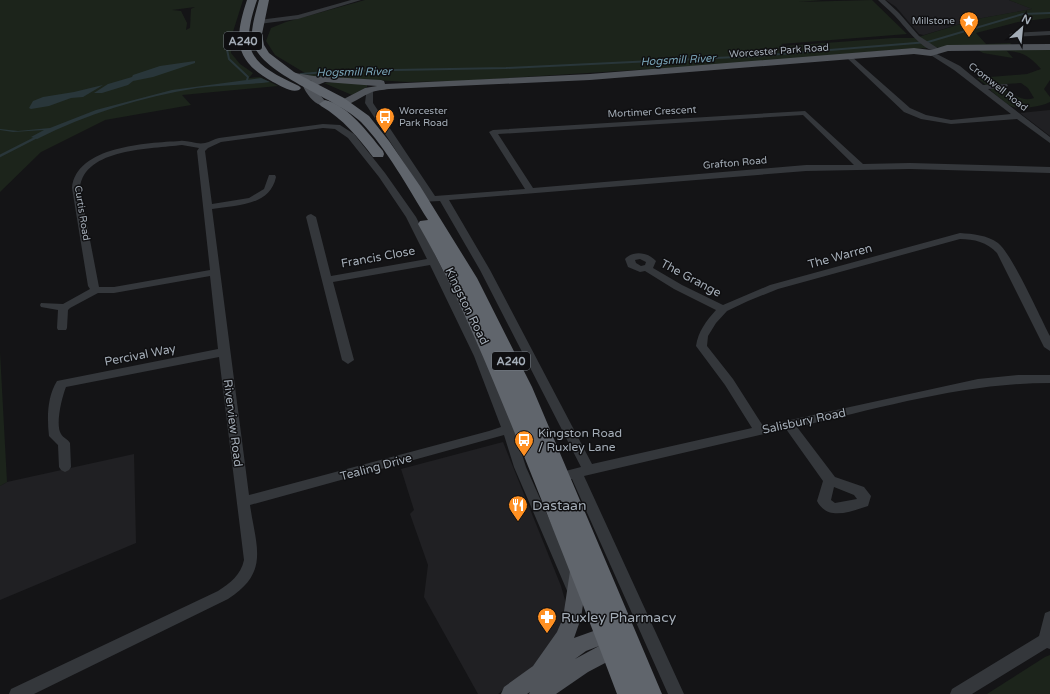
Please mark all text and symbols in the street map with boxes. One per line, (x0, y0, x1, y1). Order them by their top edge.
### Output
north arrow (1002, 8, 1042, 48)
place icon: Millstone (958, 10, 980, 38)
text: N (1019, 12, 1033, 27)
place label: Millstone (912, 15, 955, 27)
road number: A240 (224, 32, 262, 50)
street label: Worcester Park Road (729, 42, 829, 60)
water label: Hogsmill River (640, 51, 718, 68)
street label: Cromwell Road (966, 60, 1030, 114)
water label: Hogsmill River (316, 65, 393, 79)
street label: Mortimer Crescent (607, 104, 697, 120)
place label: Worcester Park Road (399, 105, 448, 129)
bus stop icon: Worcester Park Road (374, 106, 396, 134)
street label: Grafton Road (702, 154, 768, 172)
street label: Curtis Road (72, 185, 92, 241)
street label: The Warren (806, 241, 874, 271)
street label: Francis Close (340, 244, 416, 270)
street label: The Grange (658, 256, 724, 300)
street label: Kingston Road (442, 265, 492, 347)
street label: Percival Way (103, 341, 177, 369)
road number: A240 (492, 352, 530, 370)
street label: Riverview Road (221, 378, 245, 468)
street label: Salisbury Road (761, 405, 847, 437)
place label: Kingston Road / Ruxley Lane (538, 426, 622, 454)
bus stop icon: Kingston Road / Ruxley Lane (513, 429, 535, 457)
street label: Tealing Drive (339, 451, 414, 483)
restaurant icon: Dastaan (507, 494, 529, 522)
place label: Dastaan (532, 497, 587, 514)
pharmacy icon: Ruxley Pharmacy (536, 606, 558, 634)
place label: Ruxley Pharmacy (561, 609, 677, 626)

